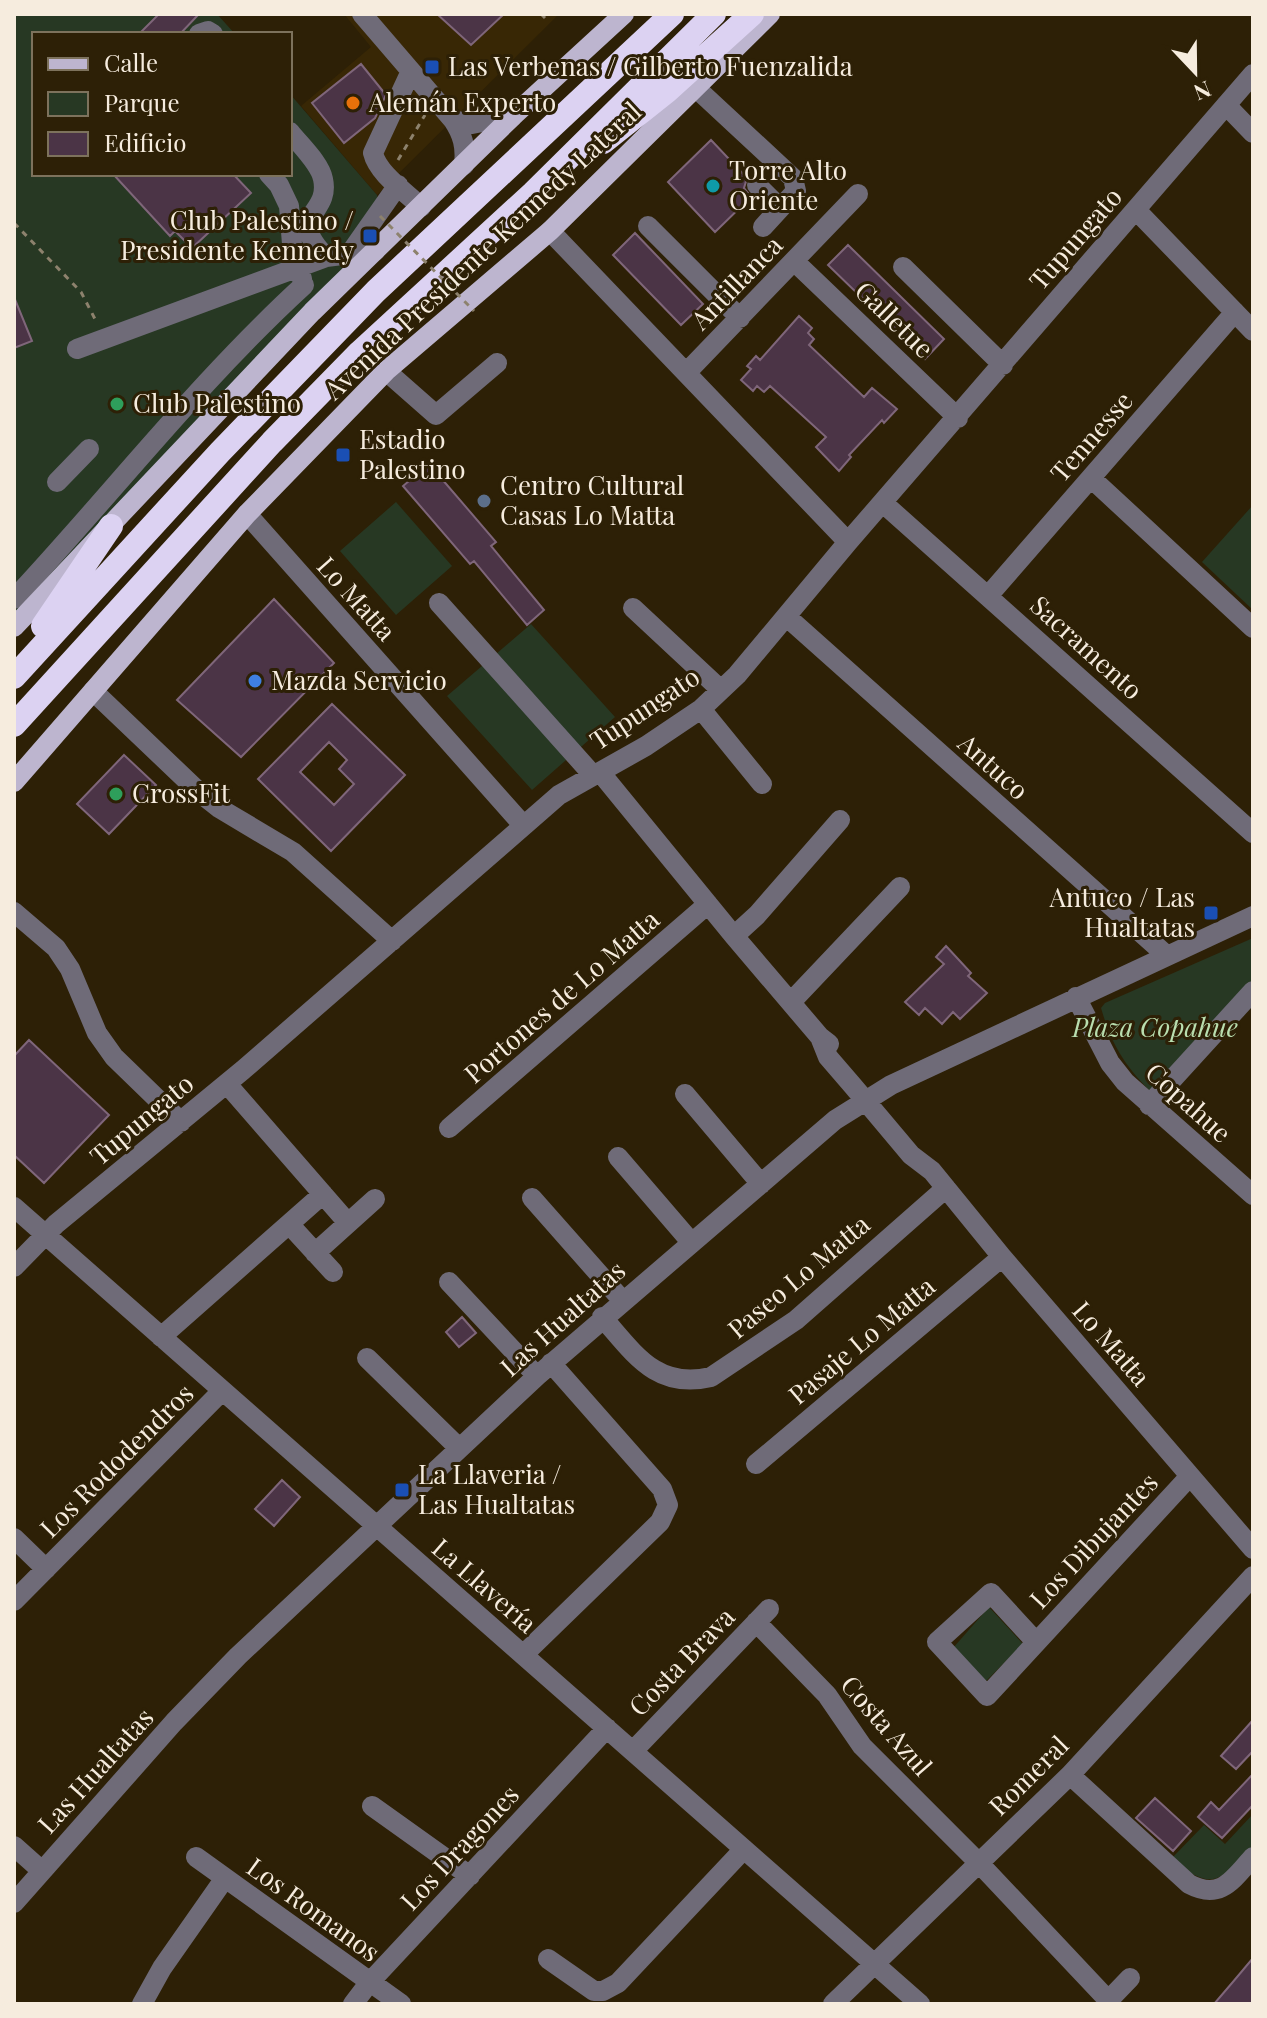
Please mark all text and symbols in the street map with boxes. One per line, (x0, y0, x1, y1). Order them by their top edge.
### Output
legend (32, 32, 292, 176)
north arrow (1155, 32, 1235, 112)
text: Calle (104, 46, 158, 78)
place label: Las Verbenas / Gilberto Fuenzalida (448, 48, 853, 83)
marker: Las Verbenas / Gilberto Fuenzalida (423, 58, 441, 76)
text: N (1190, 75, 1216, 108)
place label: Alemán Experto (368, 84, 556, 119)
text: Parque (104, 86, 180, 118)
street label: Avenida Presidente Kennedy Lateral (315, 93, 648, 407)
marker: Alemán Experto (344, 94, 362, 112)
text: Edificio (104, 126, 186, 158)
place label: Torre Alto Oriente (729, 152, 847, 217)
marker: Torre Alto Oriente (704, 177, 722, 195)
street label: Tupungato (1021, 179, 1129, 297)
place label: Club Palestino / Presidente Kennedy (120, 202, 354, 267)
marker: Club Palestino / Presidente Kennedy (361, 227, 379, 245)
street label: Antillanca (682, 227, 789, 337)
street label: Galletue (848, 273, 942, 365)
street label: Tennesse (1042, 383, 1140, 489)
place label: Club Palestino (133, 385, 301, 420)
marker: Club Palestino (108, 395, 126, 413)
place label: Estadio Palestino (359, 421, 466, 486)
marker: Estadio Palestino (334, 446, 352, 464)
place label: Centro Cultural Casas Lo Matta (500, 467, 684, 532)
marker: Centro Cultural Casas Lo Matta (475, 492, 493, 510)
street label: Lo Matta (310, 548, 404, 648)
street label: Sacramento (1024, 587, 1151, 707)
street label: Tupungato (583, 658, 706, 757)
place label: Mazda Servicio (271, 662, 447, 697)
marker: Mazda Servicio (246, 672, 264, 690)
street label: Antuco (951, 724, 1037, 807)
place label: CrossFit (132, 775, 231, 810)
marker: CrossFit (107, 785, 125, 803)
place label: Antuco / Las Hualtatas (1048, 879, 1195, 944)
street label: Portones de Lo Matta (456, 901, 666, 1090)
marker: Antuco / Las Hualtatas (1202, 904, 1220, 922)
park label: Plaza Copahue (1071, 1009, 1238, 1044)
street label: Copahue (1139, 1054, 1239, 1150)
street label: Tupungato (82, 1065, 200, 1172)
street label: Paseo Lo Matta (720, 1206, 876, 1346)
street label: Las Hualtatas (492, 1252, 632, 1383)
street label: Pasaje Lo Matta (780, 1268, 942, 1411)
street label: Lo Matta (1066, 1293, 1159, 1393)
street label: Los Rododendros (31, 1375, 200, 1544)
place label: La Llaveria / Las Hualtatas (418, 1456, 575, 1521)
street label: Los Dibujantes (1021, 1465, 1165, 1615)
marker: La Llaveria / Las Hualtatas (393, 1481, 411, 1499)
street label: La Llavería (425, 1530, 545, 1640)
street label: Costa Brava (620, 1599, 741, 1723)
street label: Costa Azul (834, 1667, 941, 1783)
street label: Las Hualtatas (29, 1700, 160, 1840)
street label: Romeral (980, 1727, 1075, 1822)
street label: Los Dragones (392, 1777, 526, 1917)
street label: Los Romanos (240, 1849, 387, 1969)

